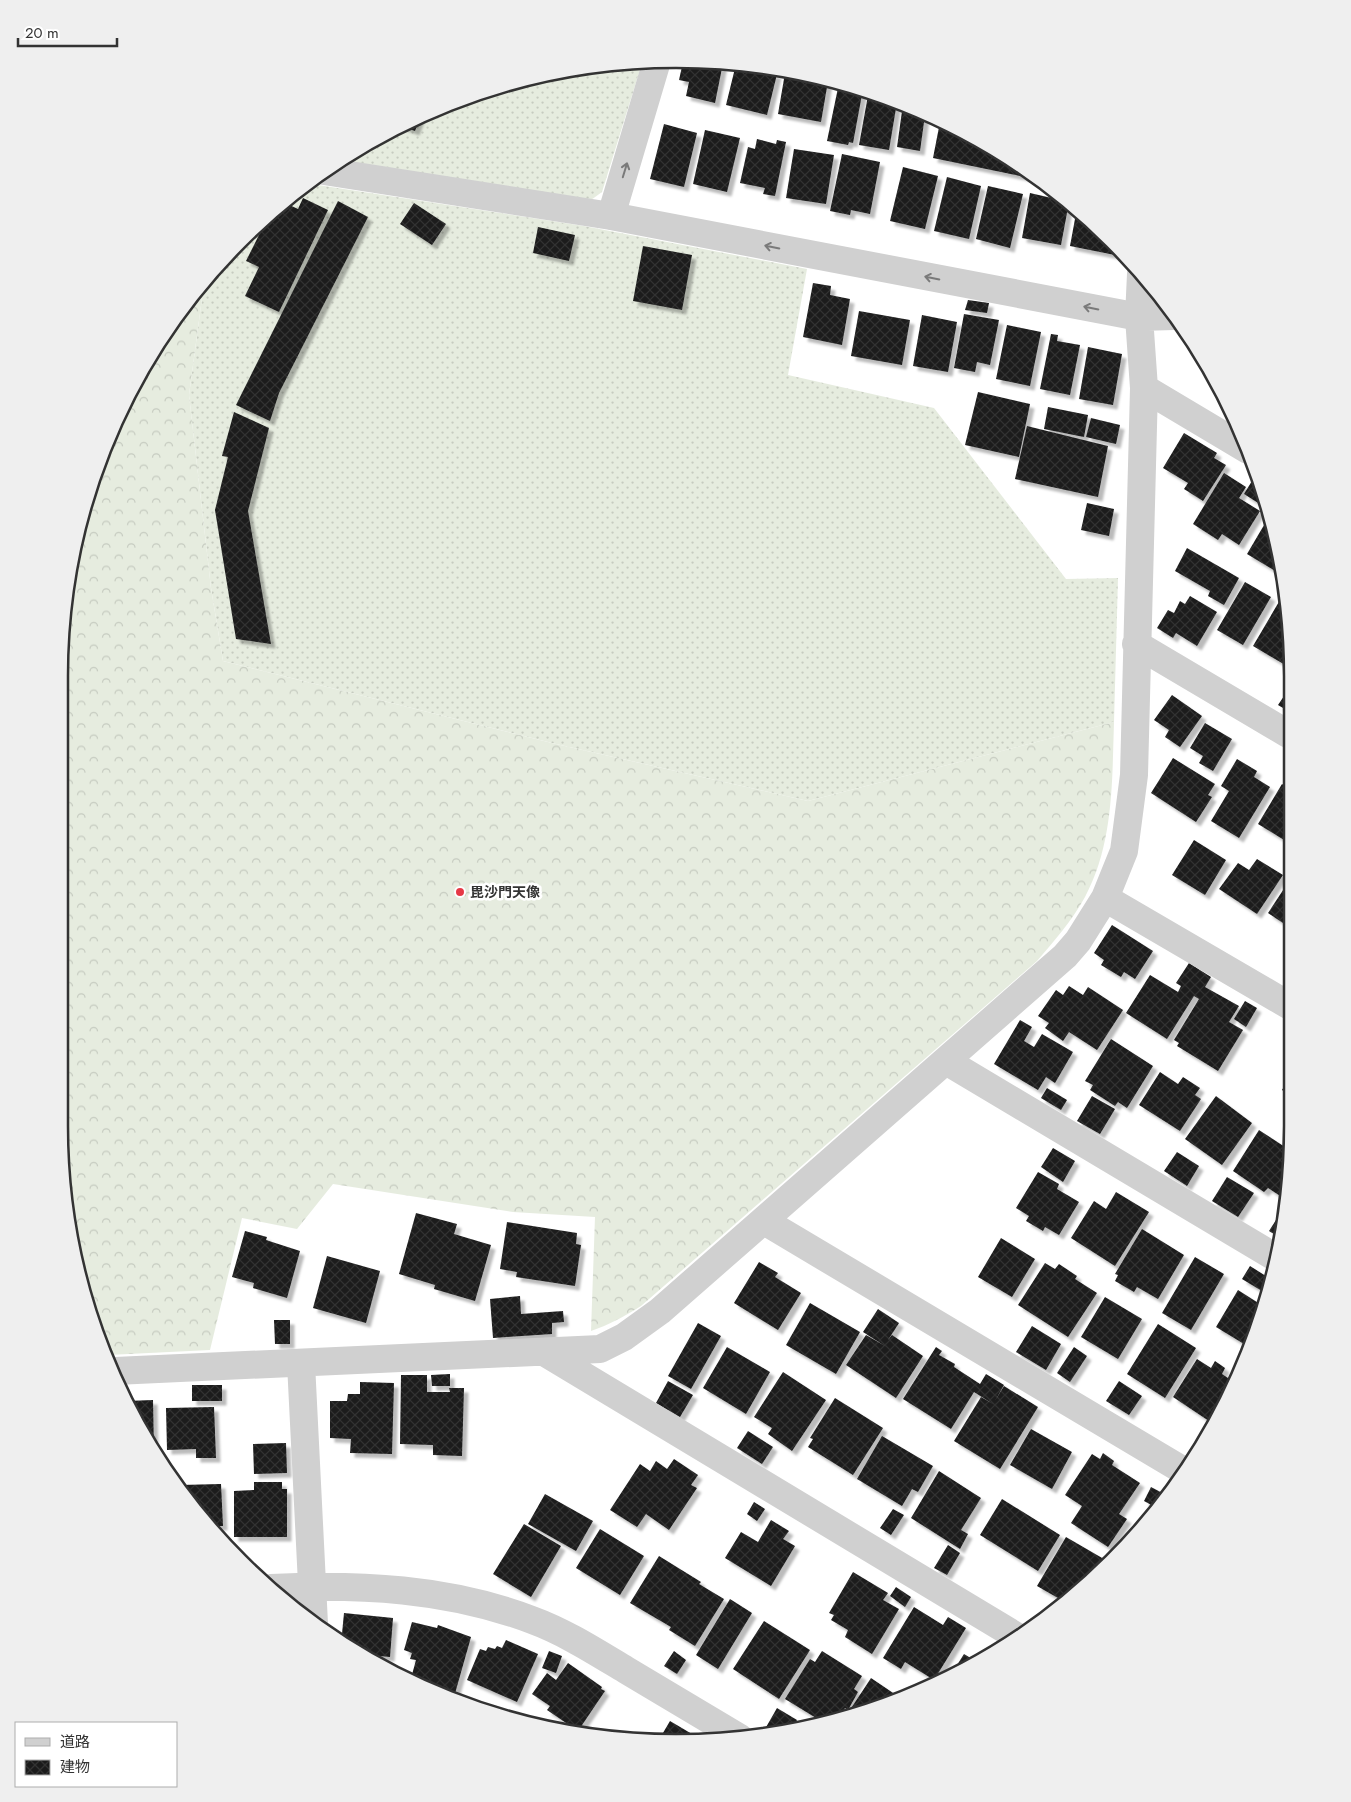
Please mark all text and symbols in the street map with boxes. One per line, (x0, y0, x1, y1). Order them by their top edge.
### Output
scale bar (18, 15, 116, 47)
text: 20 m (25, 22, 59, 44)
one-way arrow (620, 162, 630, 178)
one-way arrow (765, 242, 781, 252)
one-way arrow (924, 272, 940, 282)
one-way arrow (1084, 303, 1100, 313)
place label: 毘沙門天像 (470, 882, 540, 902)
marker: 毘沙門天像 (454, 886, 466, 898)
legend (15, 1722, 178, 1787)
text: 道路 (60, 1731, 90, 1753)
text: 建物 (60, 1756, 90, 1778)

